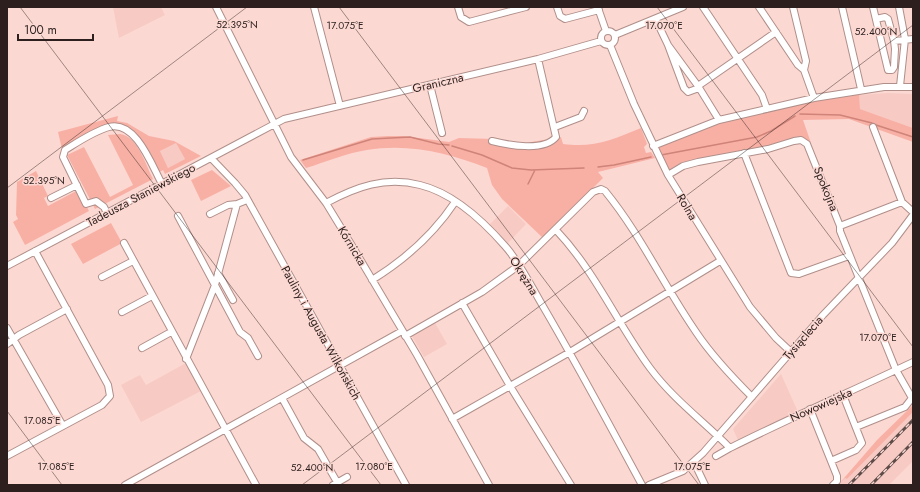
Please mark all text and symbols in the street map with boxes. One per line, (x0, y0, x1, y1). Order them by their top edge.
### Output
scale bar (18, 16, 93, 42)
text: 52.395°N (216, 17, 258, 32)
text: 17.075°E (327, 18, 363, 33)
text: 17.070°E (645, 18, 683, 33)
text: 100 m (24, 21, 57, 39)
text: 52.400°N (855, 24, 897, 39)
street label: Graniczna (411, 68, 466, 98)
street label: Tadeusza Staniewskiego (83, 158, 199, 231)
street label: Spokojna (809, 164, 843, 214)
text: 52.395°N (23, 173, 65, 188)
street label: Rolna (672, 190, 702, 224)
street label: Kórnicka (333, 223, 371, 269)
street label: Okrężna (505, 253, 543, 299)
street label: Pauliny i Augusta Wilkońskich (276, 263, 366, 403)
street label: Tysiąclecia (779, 312, 828, 364)
text: 17.070°E (859, 330, 897, 345)
street label: Nowowiejska (787, 383, 855, 427)
text: 17.085°E (23, 413, 61, 428)
text: 17.085°E (37, 459, 75, 474)
text: 17.080°E (355, 459, 393, 474)
text: 17.075°E (674, 459, 710, 474)
text: 52.400°N (291, 460, 333, 475)

